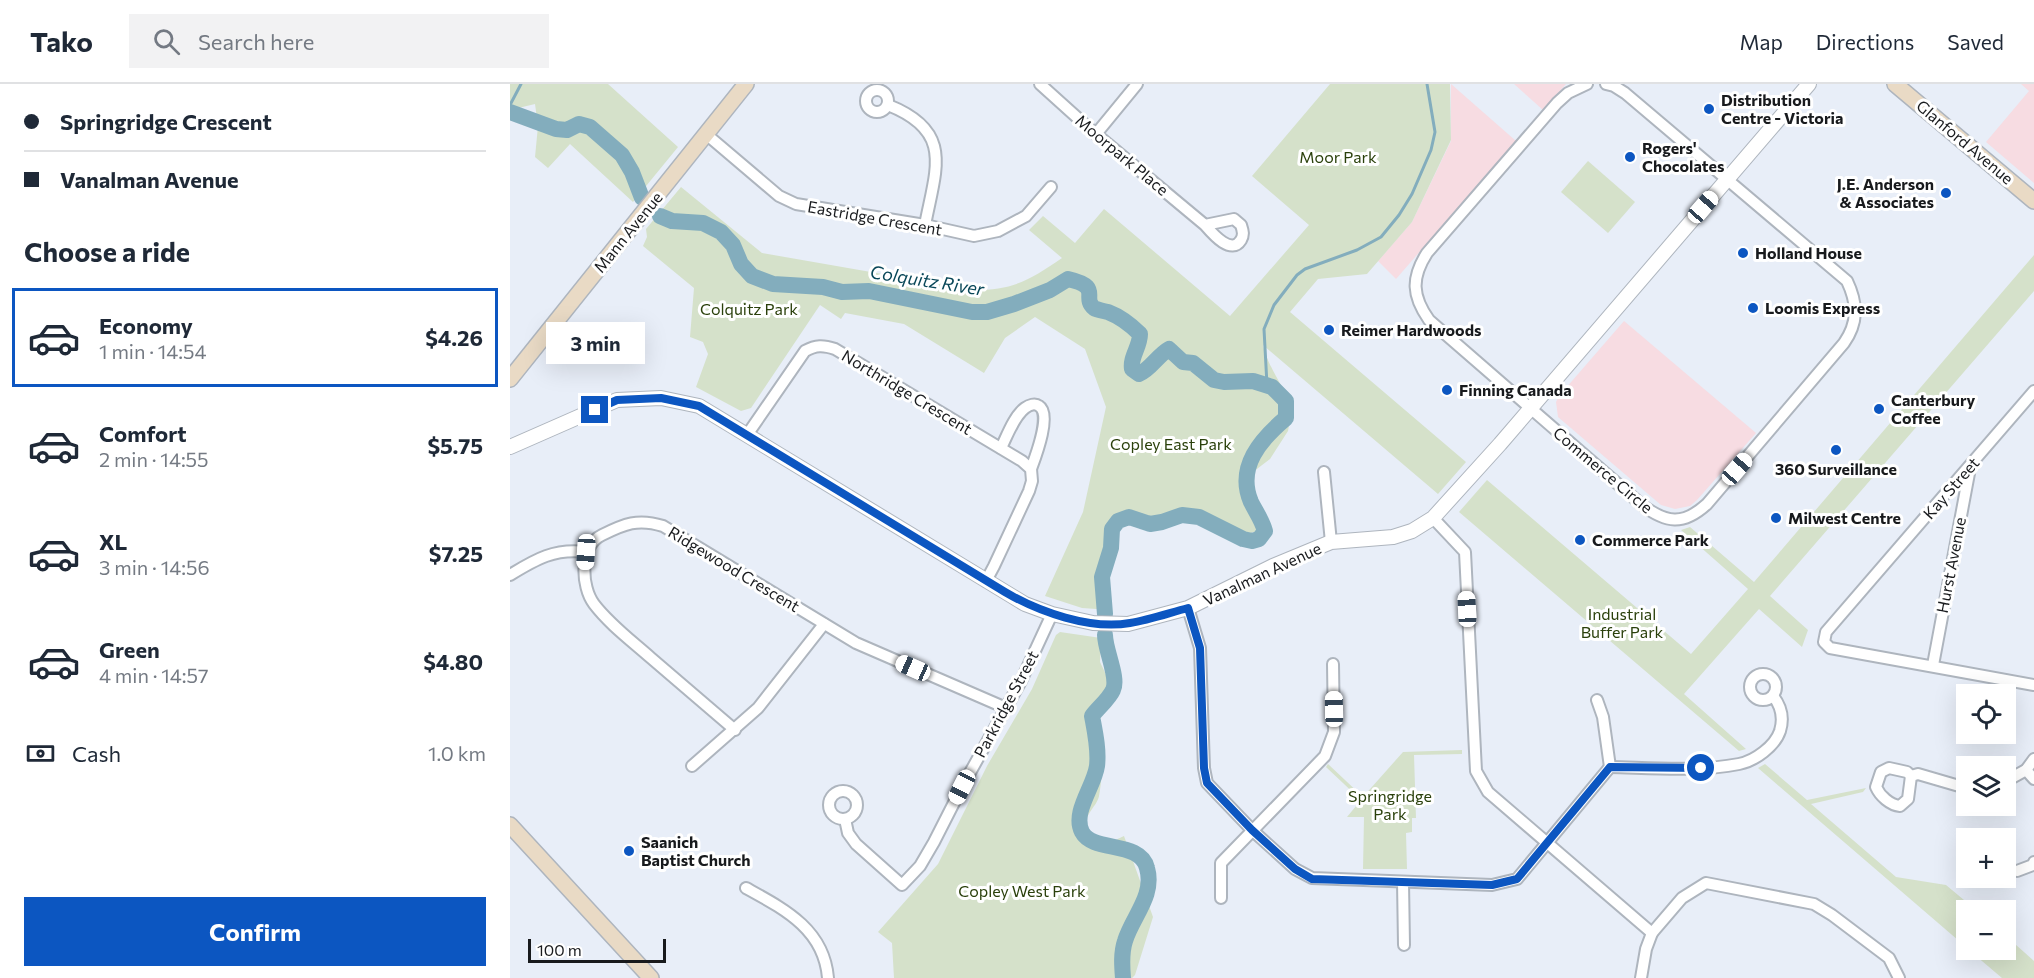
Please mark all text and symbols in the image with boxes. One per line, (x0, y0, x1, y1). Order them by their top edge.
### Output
search box (129, 14, 549, 68)
text: Tako (30, 24, 93, 58)
icon: search (150, 25, 183, 58)
text: Search here (198, 28, 314, 55)
text: Map (1740, 29, 1783, 54)
text: Directions (1816, 29, 1914, 54)
text: Saved (1947, 29, 2004, 54)
place label: Distribution Centre - Victoria (1721, 90, 1843, 127)
street label: Glanford Avenue (1913, 96, 2018, 188)
marker: Distribution Centre - Victoria (1702, 102, 1716, 116)
text: Springridge Crescent (60, 108, 272, 135)
street label: Moorpark Place (1072, 110, 1173, 199)
place label: Rogers' Chocolates (1642, 138, 1724, 175)
park label: Moor Park (1299, 147, 1377, 166)
marker: Rogers' Chocolates (1623, 150, 1637, 164)
text: Vanalman Avenue (60, 166, 239, 193)
place label: J.E. Anderson & Associates (1837, 174, 1934, 211)
marker: J.E. Anderson & Associates (1939, 186, 1953, 200)
street label: Mann Avenue (589, 188, 666, 276)
car (1684, 188, 1722, 226)
street label: Eastridge Crescent (806, 196, 944, 239)
text: Choose a ride (24, 235, 190, 268)
place label: Holland House (1755, 243, 1862, 262)
marker: Holland House (1736, 246, 1750, 260)
water label: Colquitz River (869, 260, 986, 300)
place label: Loomis Express (1765, 298, 1880, 317)
park label: Colquitz Park (700, 299, 798, 318)
marker: Loomis Express (1746, 301, 1760, 315)
icon: car (27, 311, 81, 365)
text: Economy (99, 312, 193, 339)
place label: Reimer Hardwoods (1341, 320, 1481, 339)
callout: 3 min (546, 323, 644, 365)
marker: Reimer Hardwoods (1322, 323, 1336, 337)
text: $4.26 (425, 324, 483, 351)
text: 3 min (570, 331, 621, 355)
text: 1 min · 14:54 (99, 339, 207, 363)
street label: Northridge Crescent (839, 345, 976, 438)
place label: Finning Canada (1459, 380, 1572, 399)
marker: Finning Canada (1440, 383, 1454, 397)
place label: Canterbury Coffee (1891, 390, 1976, 427)
route end (581, 396, 608, 423)
marker: Canterbury Coffee (1872, 402, 1886, 416)
icon: car (27, 419, 81, 473)
text: Comfort (99, 420, 187, 447)
street label: Commerce Circle (1550, 422, 1657, 517)
text: $5.75 (427, 432, 483, 459)
park label: Copley East Park (1110, 434, 1232, 453)
marker: 360 Surveillance (1829, 443, 1843, 457)
text: 2 min · 14:55 (99, 447, 209, 471)
car (1718, 450, 1756, 488)
street label: Kay Street (1919, 453, 1983, 522)
place label: 360 Surveillance (1775, 459, 1897, 478)
place label: Milwest Centre (1788, 508, 1901, 527)
marker: Milwest Centre (1769, 511, 1783, 525)
street label: Hurst Avenue (1932, 515, 1969, 614)
street label: Ridgewood Crescent (665, 522, 804, 615)
icon: car (27, 527, 81, 581)
text: XL (99, 528, 127, 555)
place label: Commerce Park (1592, 530, 1710, 549)
car (576, 533, 596, 571)
marker: Commerce Park (1573, 533, 1587, 547)
street label: Vanalman Avenue (1200, 538, 1324, 609)
text: $7.25 (429, 540, 483, 567)
text: 3 min · 14:56 (99, 555, 210, 579)
car (1457, 591, 1477, 627)
park label: Industrial Buffer Park (1581, 604, 1664, 641)
icon: car (27, 635, 81, 689)
text: Green (99, 636, 160, 663)
street label: Parkridge Street (969, 647, 1042, 761)
text: $4.80 (423, 648, 483, 675)
car (893, 652, 933, 684)
text: 4 min · 14:57 (99, 663, 209, 687)
map controls (1956, 684, 2016, 960)
button: locate (1956, 684, 2016, 744)
car (1325, 691, 1343, 727)
icon: cash (24, 737, 57, 770)
text: Cash (72, 740, 121, 767)
text: 1.0 km (428, 741, 486, 765)
route start (1687, 754, 1714, 781)
button: layers (1956, 756, 2016, 816)
car (946, 767, 978, 807)
park label: Springridge Park (1348, 786, 1432, 823)
button: + (1956, 828, 2016, 888)
place label: Saanich Baptist Church (641, 832, 751, 869)
marker: Saanich Baptist Church (622, 844, 636, 858)
park label: Copley West Park (958, 881, 1086, 900)
button: Confirm (24, 897, 486, 966)
button: − (1956, 900, 2016, 960)
scale bar (528, 936, 666, 964)
text: 100 m (537, 940, 582, 959)

